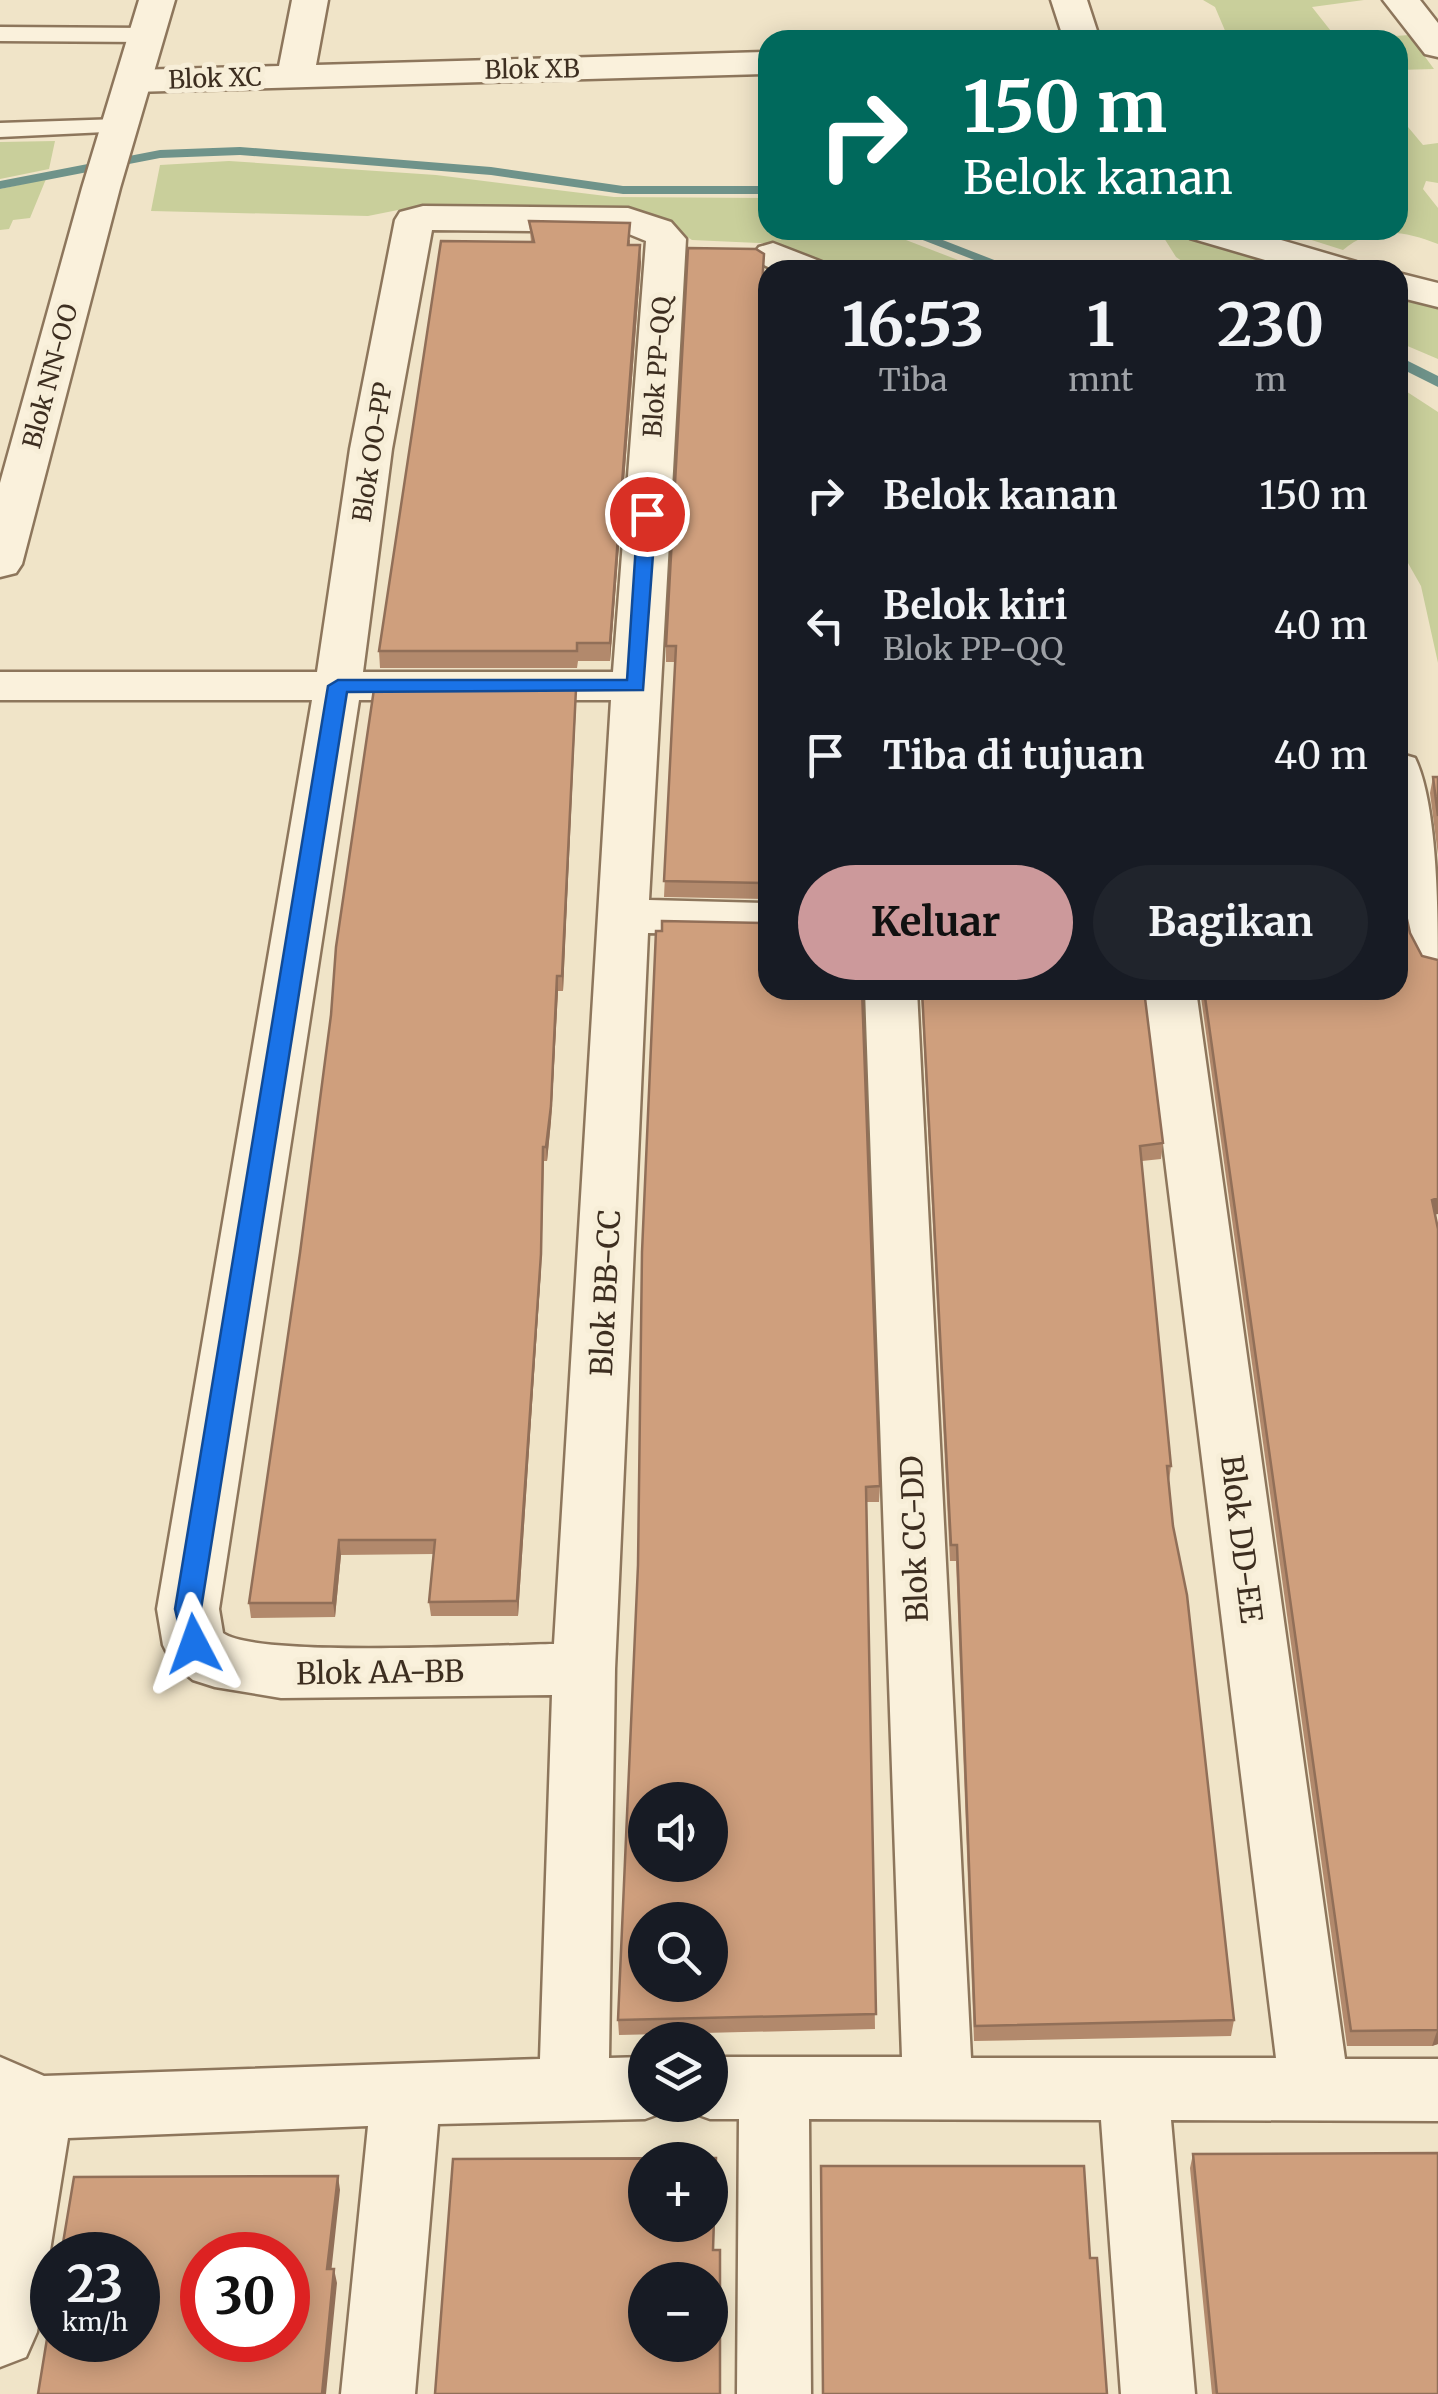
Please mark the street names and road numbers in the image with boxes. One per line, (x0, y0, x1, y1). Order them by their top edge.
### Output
street label: Blok XB (484, 52, 580, 86)
street label: Blok XC (168, 60, 262, 96)
street label: Blok PP-QQ (636, 294, 678, 438)
street label: Blok NN-OO (15, 300, 85, 452)
street label: Blok OO-PP (345, 380, 399, 524)
street label: Blok BB-CC (582, 1209, 628, 1377)
street label: Blok DD-EE (1213, 1453, 1271, 1625)
street label: Blok CC-DD (892, 1455, 936, 1623)
street label: Blok AA-BB (296, 1652, 464, 1692)

